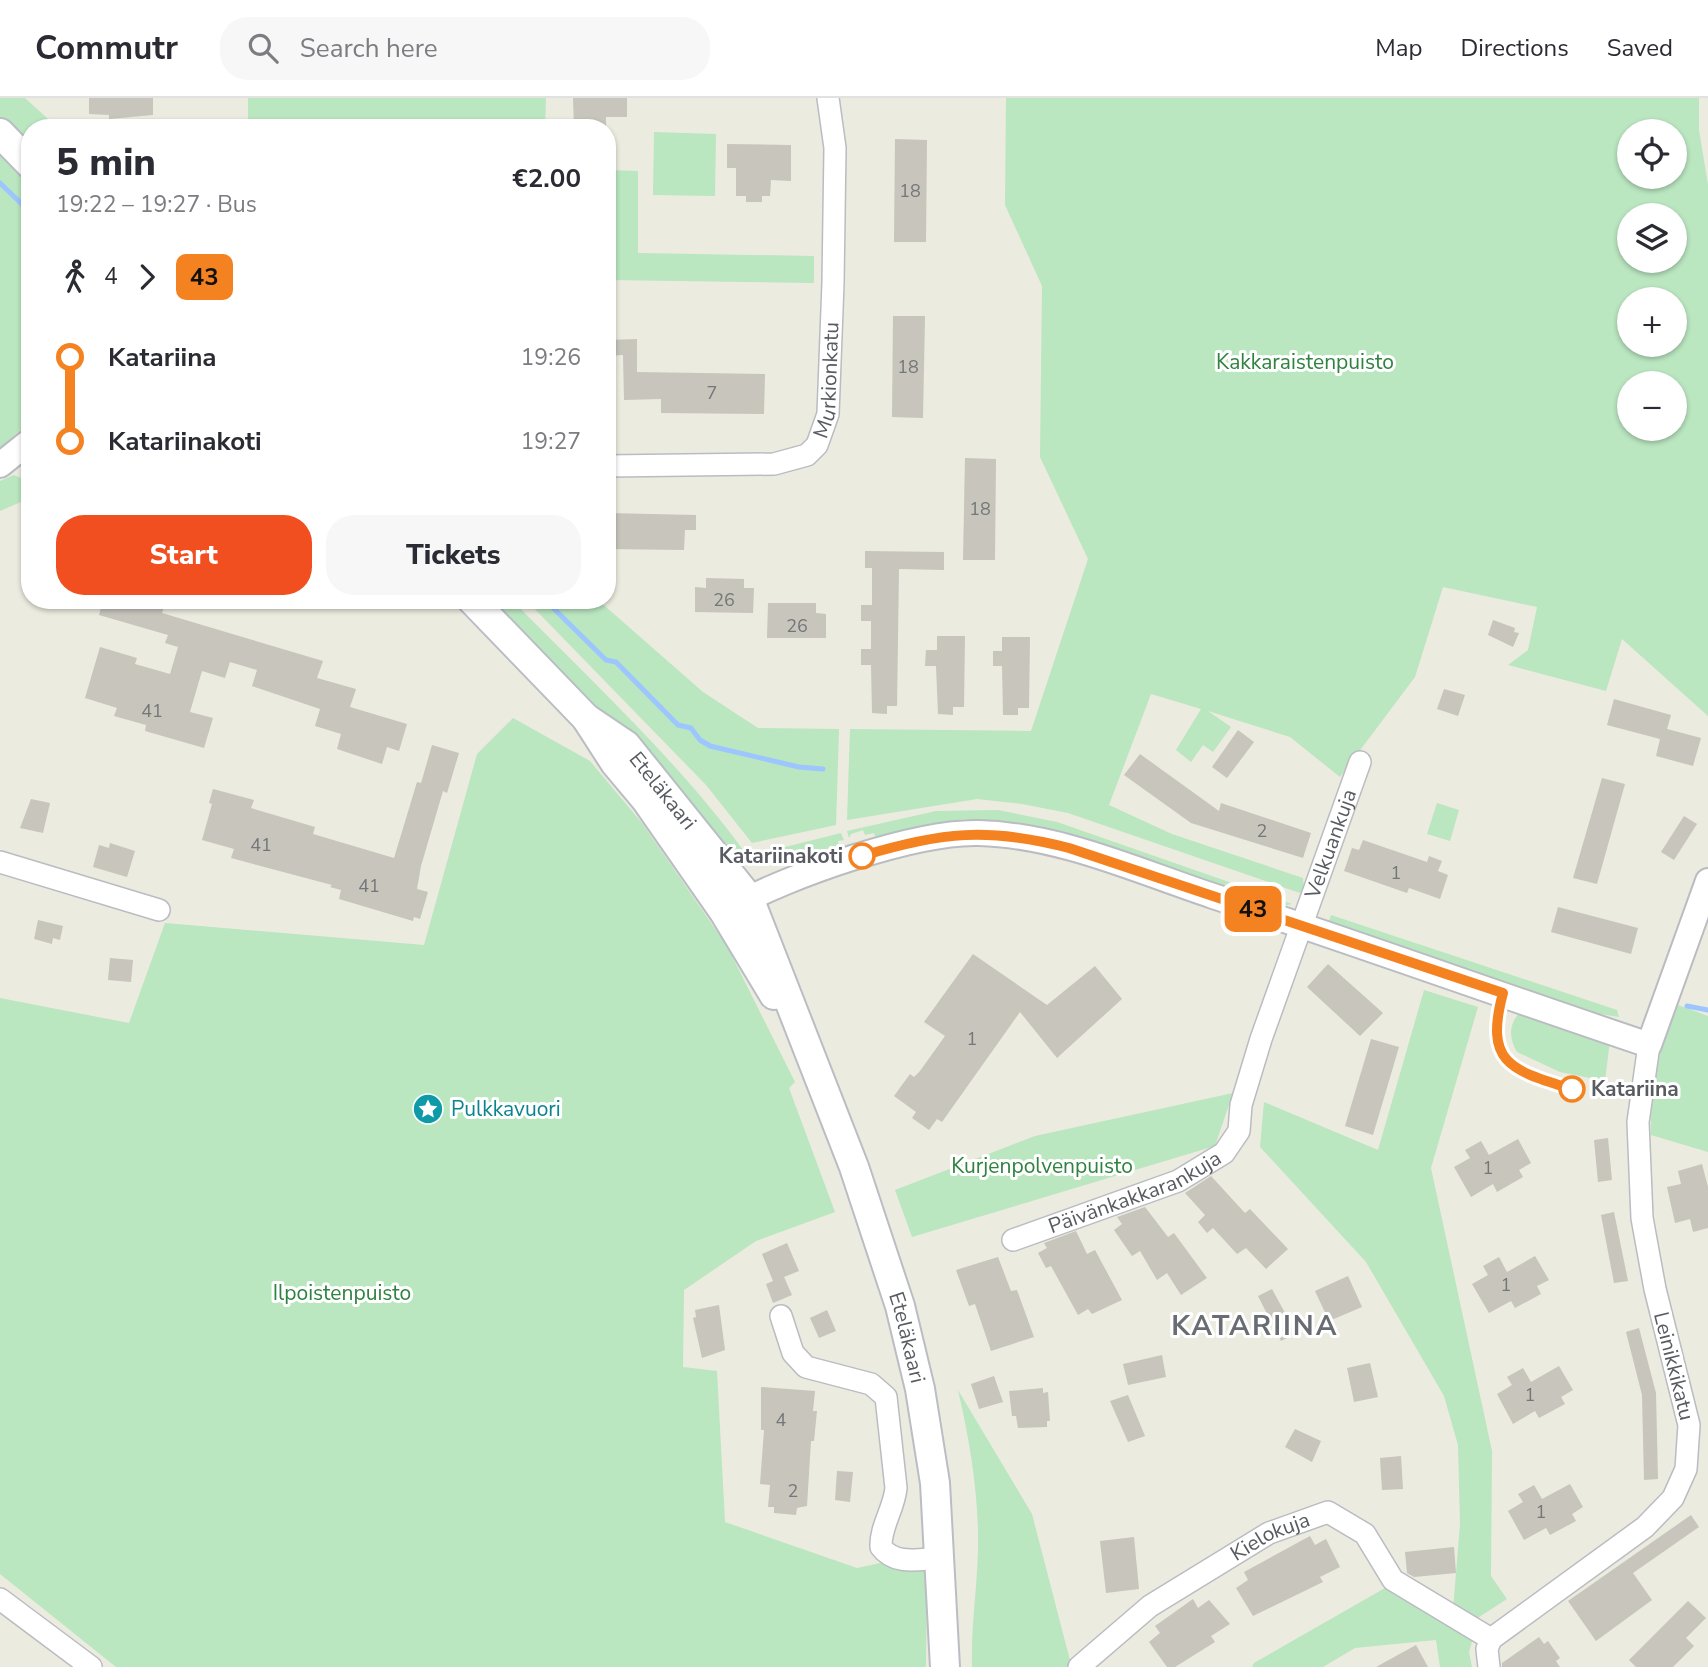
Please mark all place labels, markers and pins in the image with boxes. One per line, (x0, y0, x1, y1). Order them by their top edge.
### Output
place label: Katariinakoti (719, 842, 843, 870)
marker: Katariinakoti (849, 843, 875, 869)
place label: Katariina (1591, 1075, 1679, 1103)
marker: Katariina (1559, 1076, 1585, 1102)
place icon: Pulkkavuori (411, 1092, 445, 1126)
place label: Pulkkavuori (451, 1095, 561, 1123)

